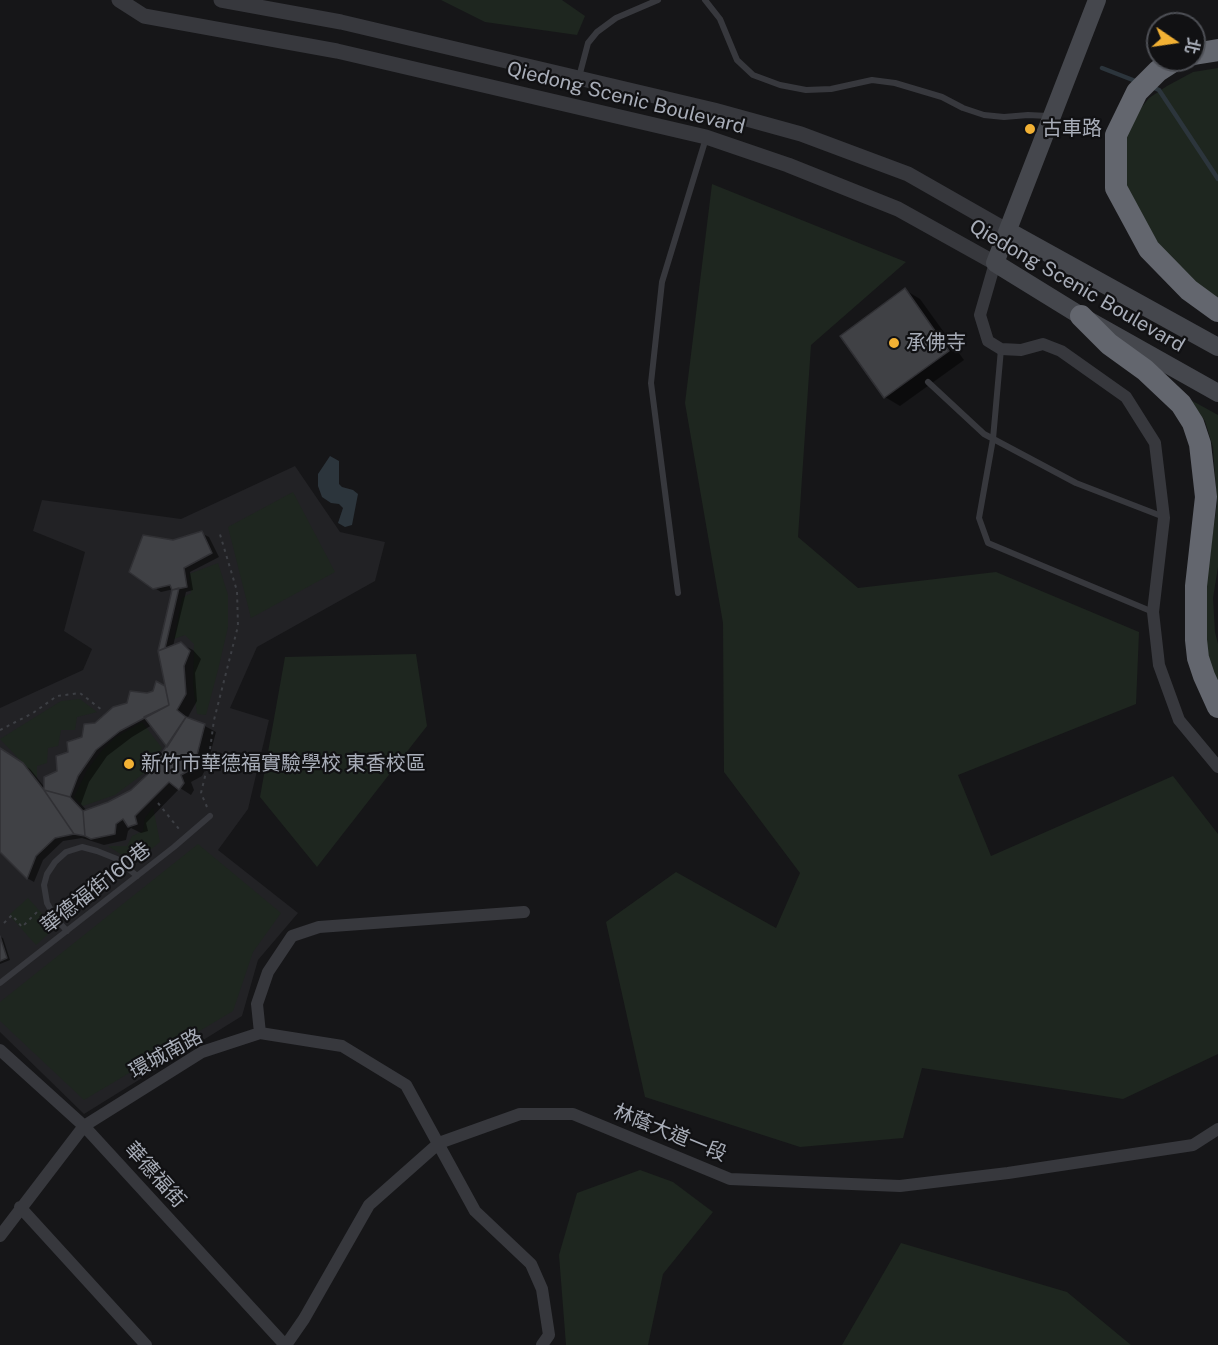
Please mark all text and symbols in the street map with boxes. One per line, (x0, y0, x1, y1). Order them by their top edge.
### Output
north arrow (1146, 12, 1206, 72)
text: 北 (1181, 36, 1203, 56)
street label: Qiedong Scenic Boulevard (504, 57, 748, 139)
place label: 古車路 (1042, 117, 1102, 141)
marker: 古車路 (1023, 122, 1037, 136)
street label: Qiedong Scenic Boulevard (965, 214, 1189, 358)
place label: 承佛寺 (906, 331, 966, 355)
marker: 承佛寺 (887, 336, 901, 350)
place label: 新竹市華德福實驗學校 東香校區 (141, 752, 426, 776)
marker: 新竹市華德福實驗學校 東香校區 (122, 757, 136, 771)
street label: 華德福街160巷 (36, 838, 156, 938)
street label: 環城南路 (125, 1024, 207, 1084)
street label: 林蔭大道一段 (610, 1099, 730, 1167)
street label: 華德福街 (119, 1137, 191, 1213)

